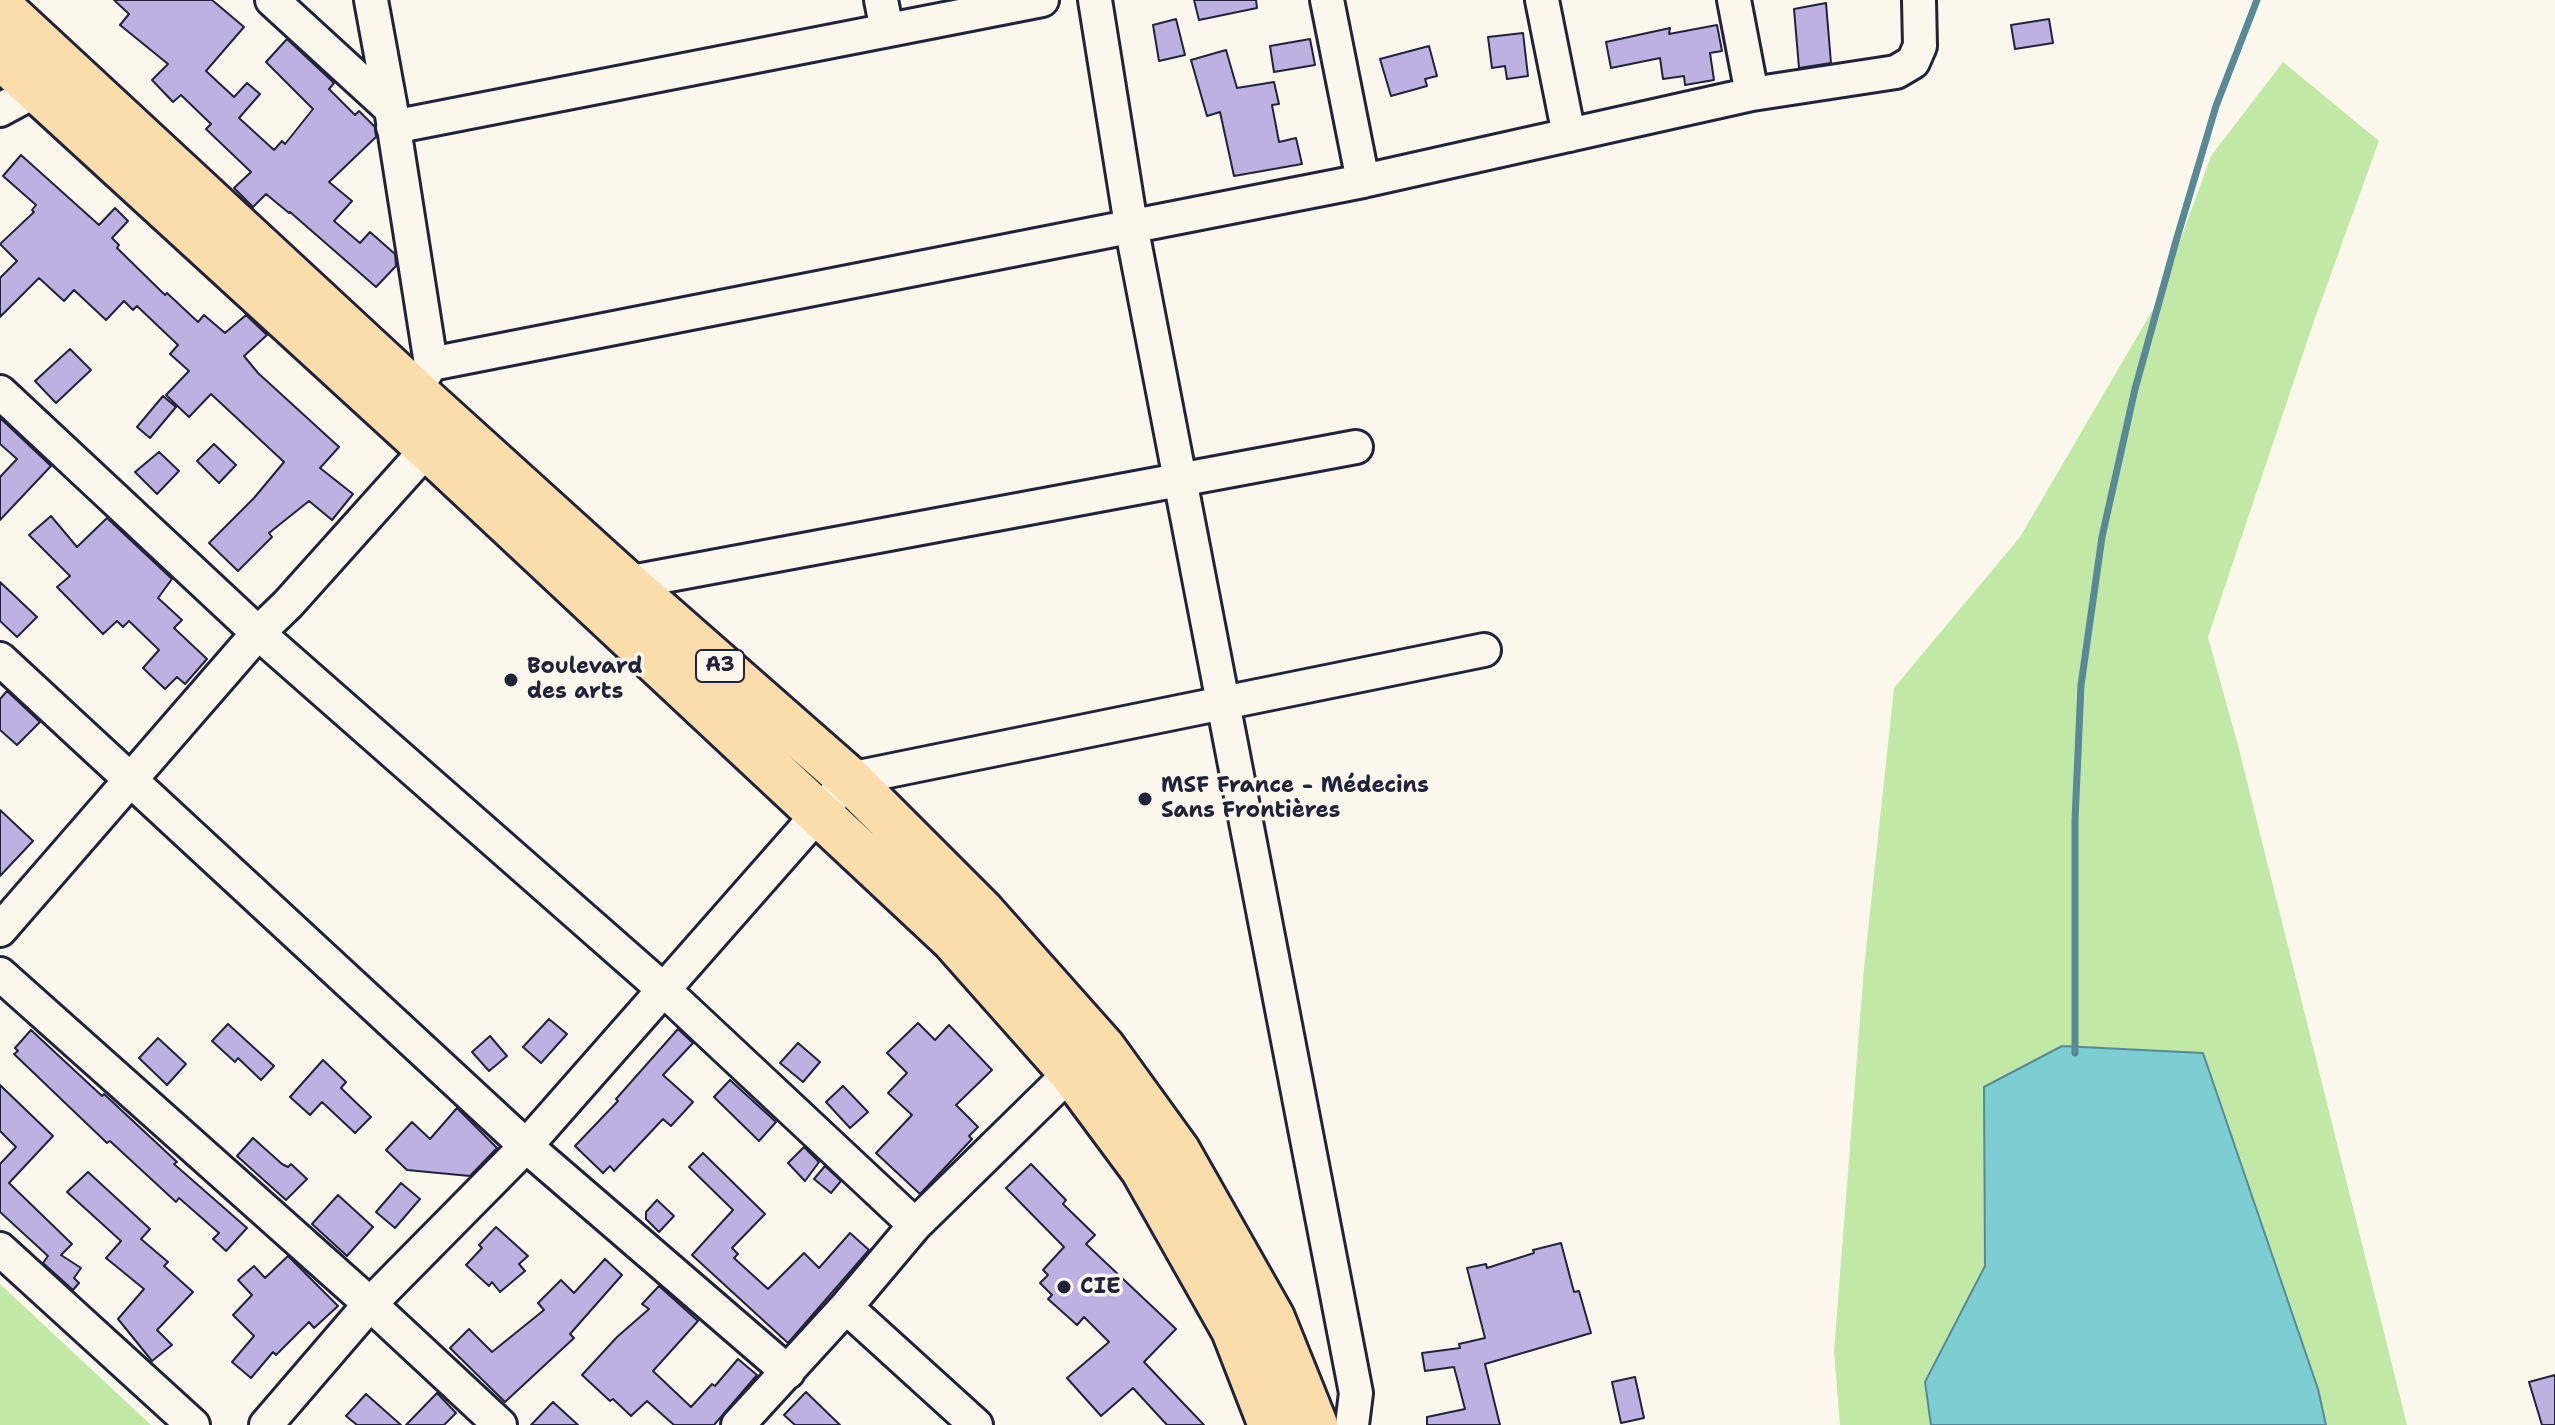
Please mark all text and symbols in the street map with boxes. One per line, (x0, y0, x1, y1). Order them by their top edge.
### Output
road number: A3 (696, 650, 744, 682)
place label: Boulevard des arts (527, 654, 643, 706)
marker: Boulevard des arts (502, 671, 520, 689)
place label: MSF France - Médecins Sans Frontières (1161, 773, 1429, 824)
marker: MSF France - Médecins Sans Frontières (1136, 790, 1154, 808)
place label: CIE (1080, 1274, 1121, 1300)
marker: CIE (1055, 1278, 1073, 1296)

